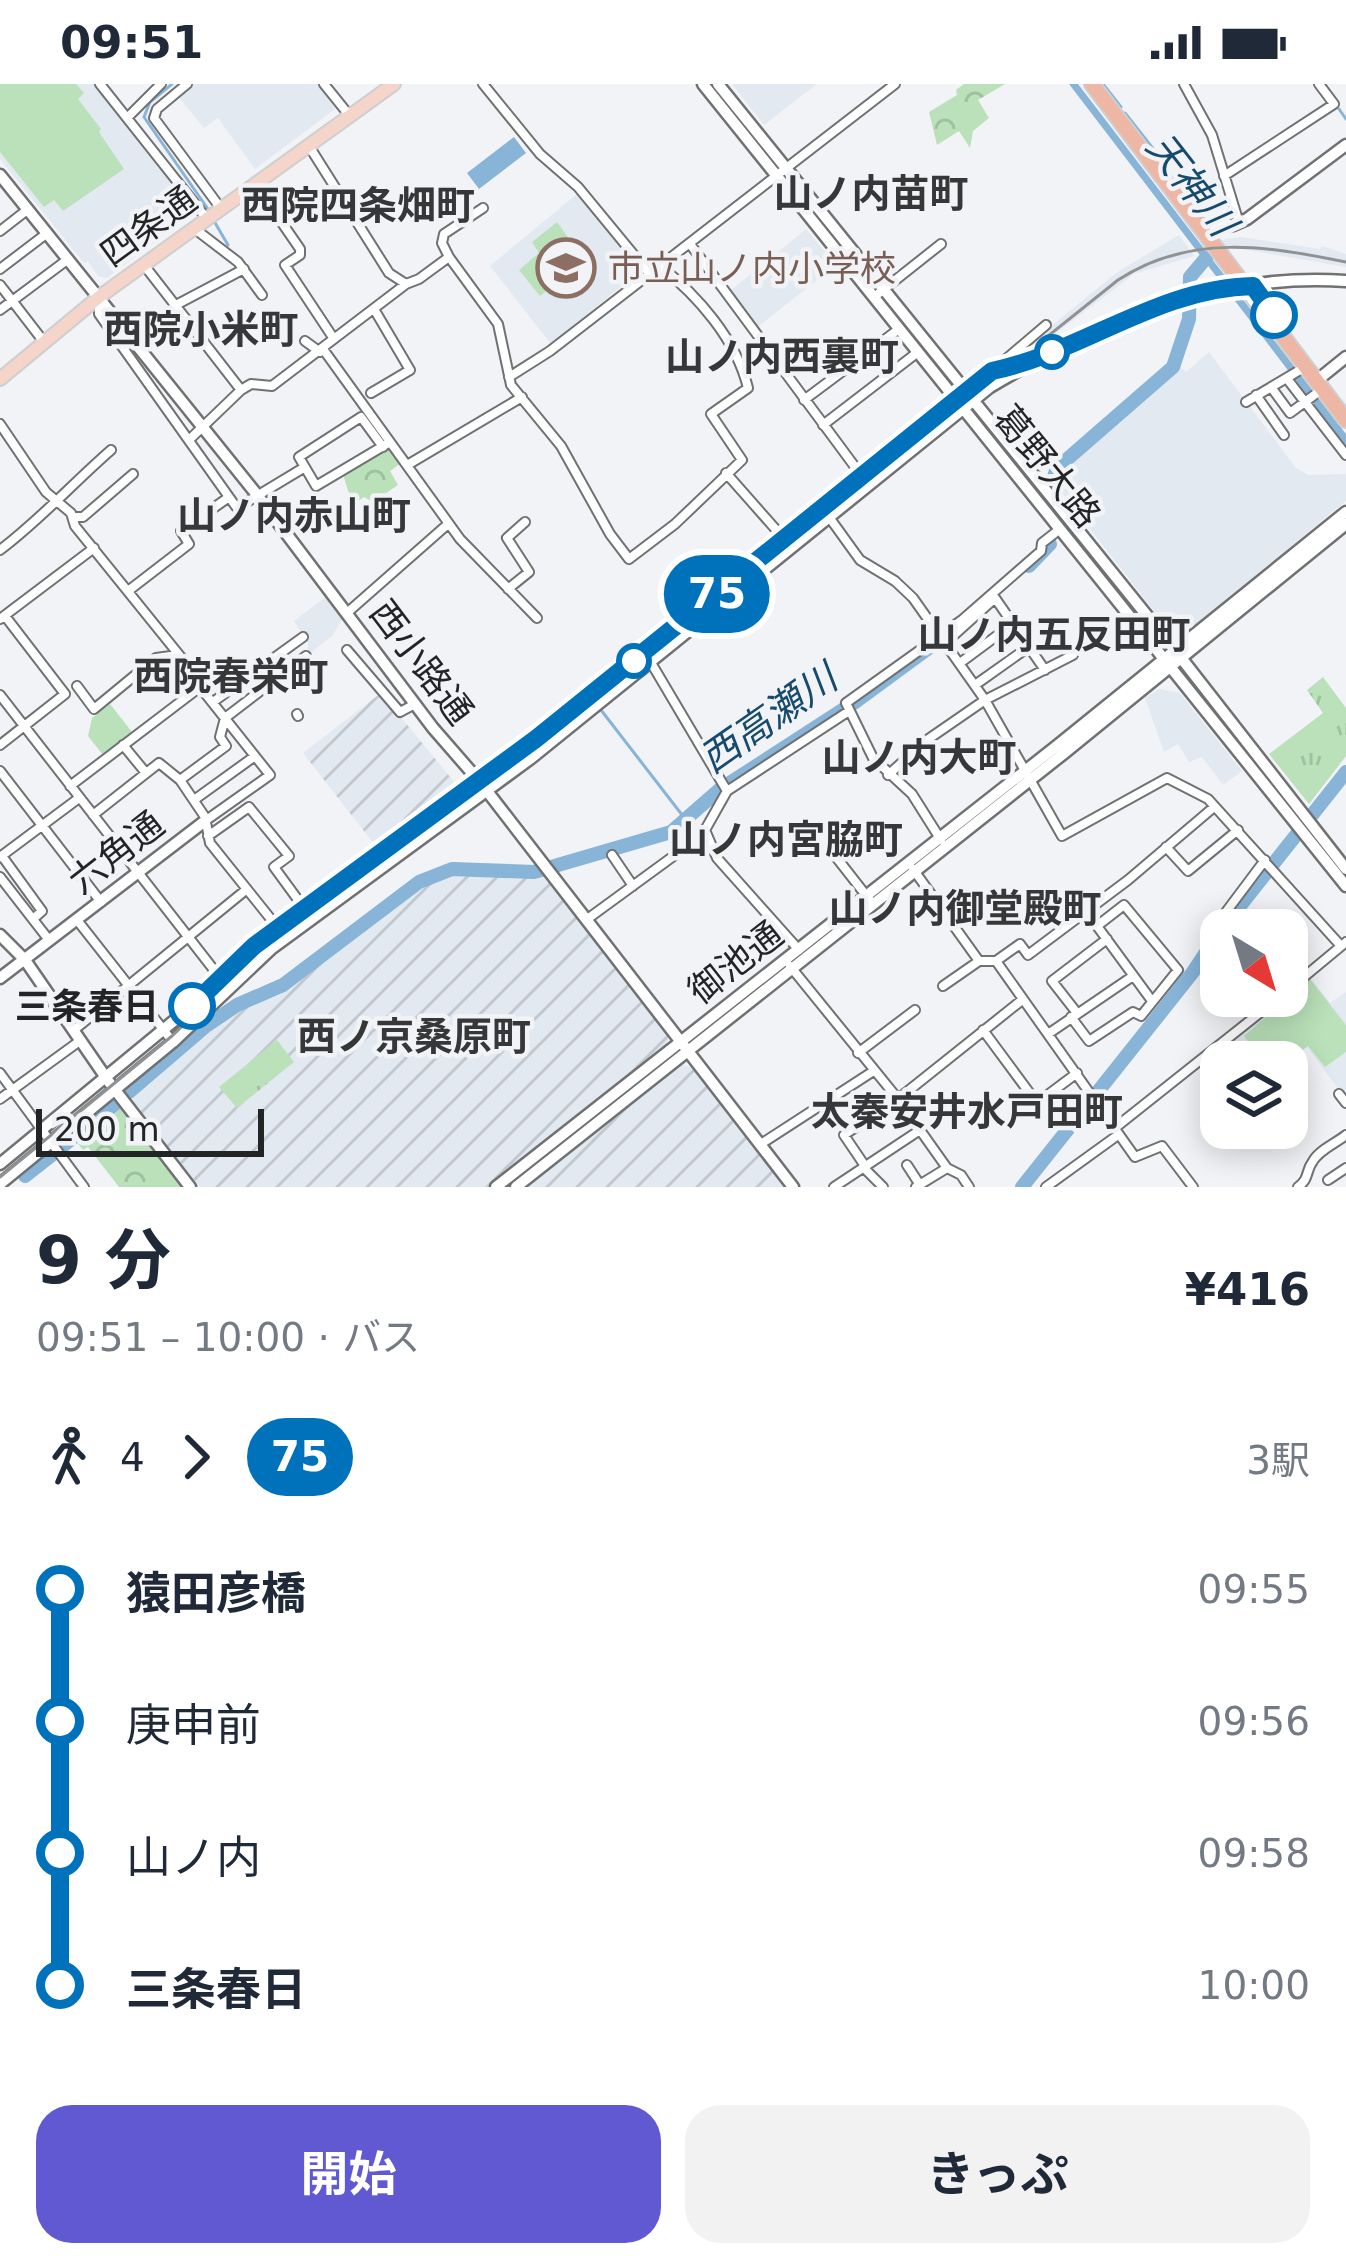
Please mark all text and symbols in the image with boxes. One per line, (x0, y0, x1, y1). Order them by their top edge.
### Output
text: 09:51 (60, 16, 203, 69)
water label: 天神川 (1138, 124, 1248, 247)
district label: 山ノ内苗町 (773, 171, 969, 216)
street label: 四条通 (93, 178, 204, 275)
district label: 西院四条畑町 (241, 183, 475, 228)
school or university icon: 市立山ノ内小学校 (535, 237, 597, 299)
place label: 市立山ノ内小学校 (608, 248, 896, 289)
unlabelled marker (1252, 293, 1296, 337)
district label: 西院小米町 (103, 307, 299, 352)
district label: 山ノ内西裏町 (665, 334, 899, 379)
unlabelled marker (1036, 336, 1068, 368)
street label: 葛野大路 (986, 397, 1109, 535)
district label: 山ノ内赤山町 (177, 493, 411, 538)
line badge: 75 (663, 555, 771, 633)
text: 75 (688, 569, 746, 618)
street label: 西小路通 (362, 592, 481, 732)
district label: 山ノ内五反田町 (917, 612, 1191, 657)
unlabelled marker (618, 645, 650, 677)
water label: 西高瀬川 (691, 653, 848, 782)
district label: 西院春栄町 (133, 654, 329, 699)
district label: 山ノ内大町 (821, 735, 1017, 780)
street label: 六角通 (61, 803, 171, 902)
district label: 山ノ内宮脇町 (669, 817, 903, 862)
district label: 山ノ内御堂殿町 (828, 886, 1102, 931)
north arrow (1200, 909, 1308, 1017)
map controls (1200, 909, 1308, 1149)
street label: 御池通 (680, 913, 790, 1012)
marker: 三条春日 (170, 984, 214, 1028)
place label: 三条春日 (15, 986, 159, 1027)
district label: 西ノ京桑原町 (297, 1014, 531, 1059)
button: layers (1200, 1041, 1308, 1149)
district label: 太秦安井水戸田町 (811, 1089, 1123, 1134)
scale bar (36, 1103, 264, 1156)
text: 200 m (54, 1110, 160, 1149)
text: 9 分 (36, 1222, 171, 1299)
text: ¥416 (1185, 1263, 1310, 1316)
text: 09:51 – 10:00 · バス (36, 1315, 420, 1360)
icon: walk (36, 1424, 102, 1490)
icon: forward (163, 1424, 229, 1490)
text: 75 (271, 1432, 329, 1481)
text: 4 (120, 1435, 145, 1480)
text: 3駅 (1246, 1438, 1310, 1483)
text: 猿田彦橋 (126, 1567, 306, 1620)
text: 09:55 (1198, 1567, 1310, 1612)
text: 庚申前 (126, 1699, 261, 1752)
text: 09:56 (1198, 1699, 1310, 1744)
text: 山ノ内 (126, 1831, 261, 1884)
text: 09:58 (1198, 1831, 1310, 1876)
text: 三条春日 (126, 1963, 306, 2016)
text: 10:00 (1198, 1963, 1310, 2008)
button: 開始 (36, 2105, 661, 2243)
button: きっぷ (685, 2105, 1310, 2243)

